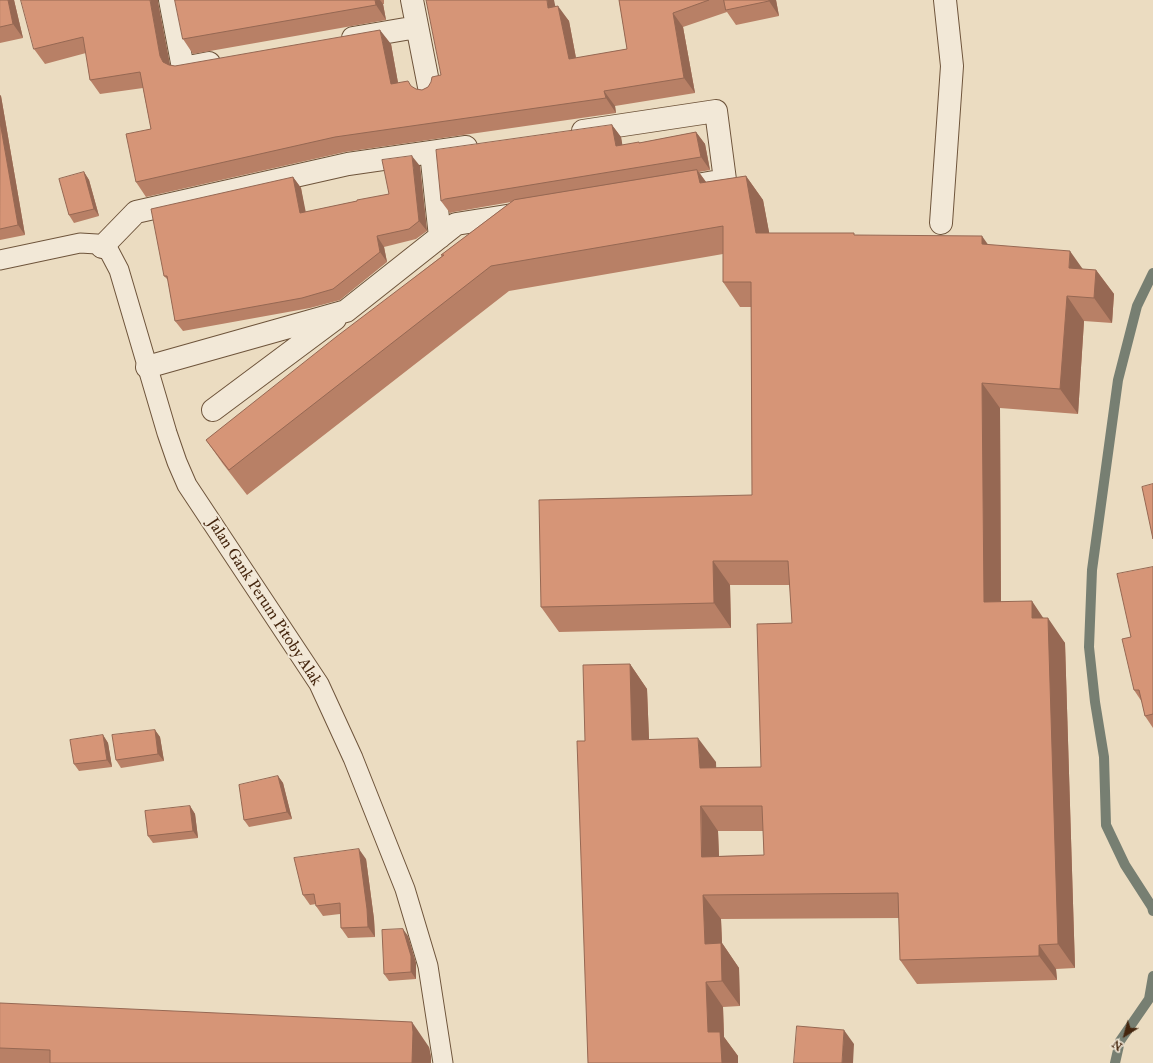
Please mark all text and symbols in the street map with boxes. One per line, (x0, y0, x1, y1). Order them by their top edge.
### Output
street label: Jalan Gank Perum Pitoby Alak (203, 515, 325, 689)
north arrow (1105, 1015, 1145, 1055)
text: N (1110, 1037, 1125, 1053)

